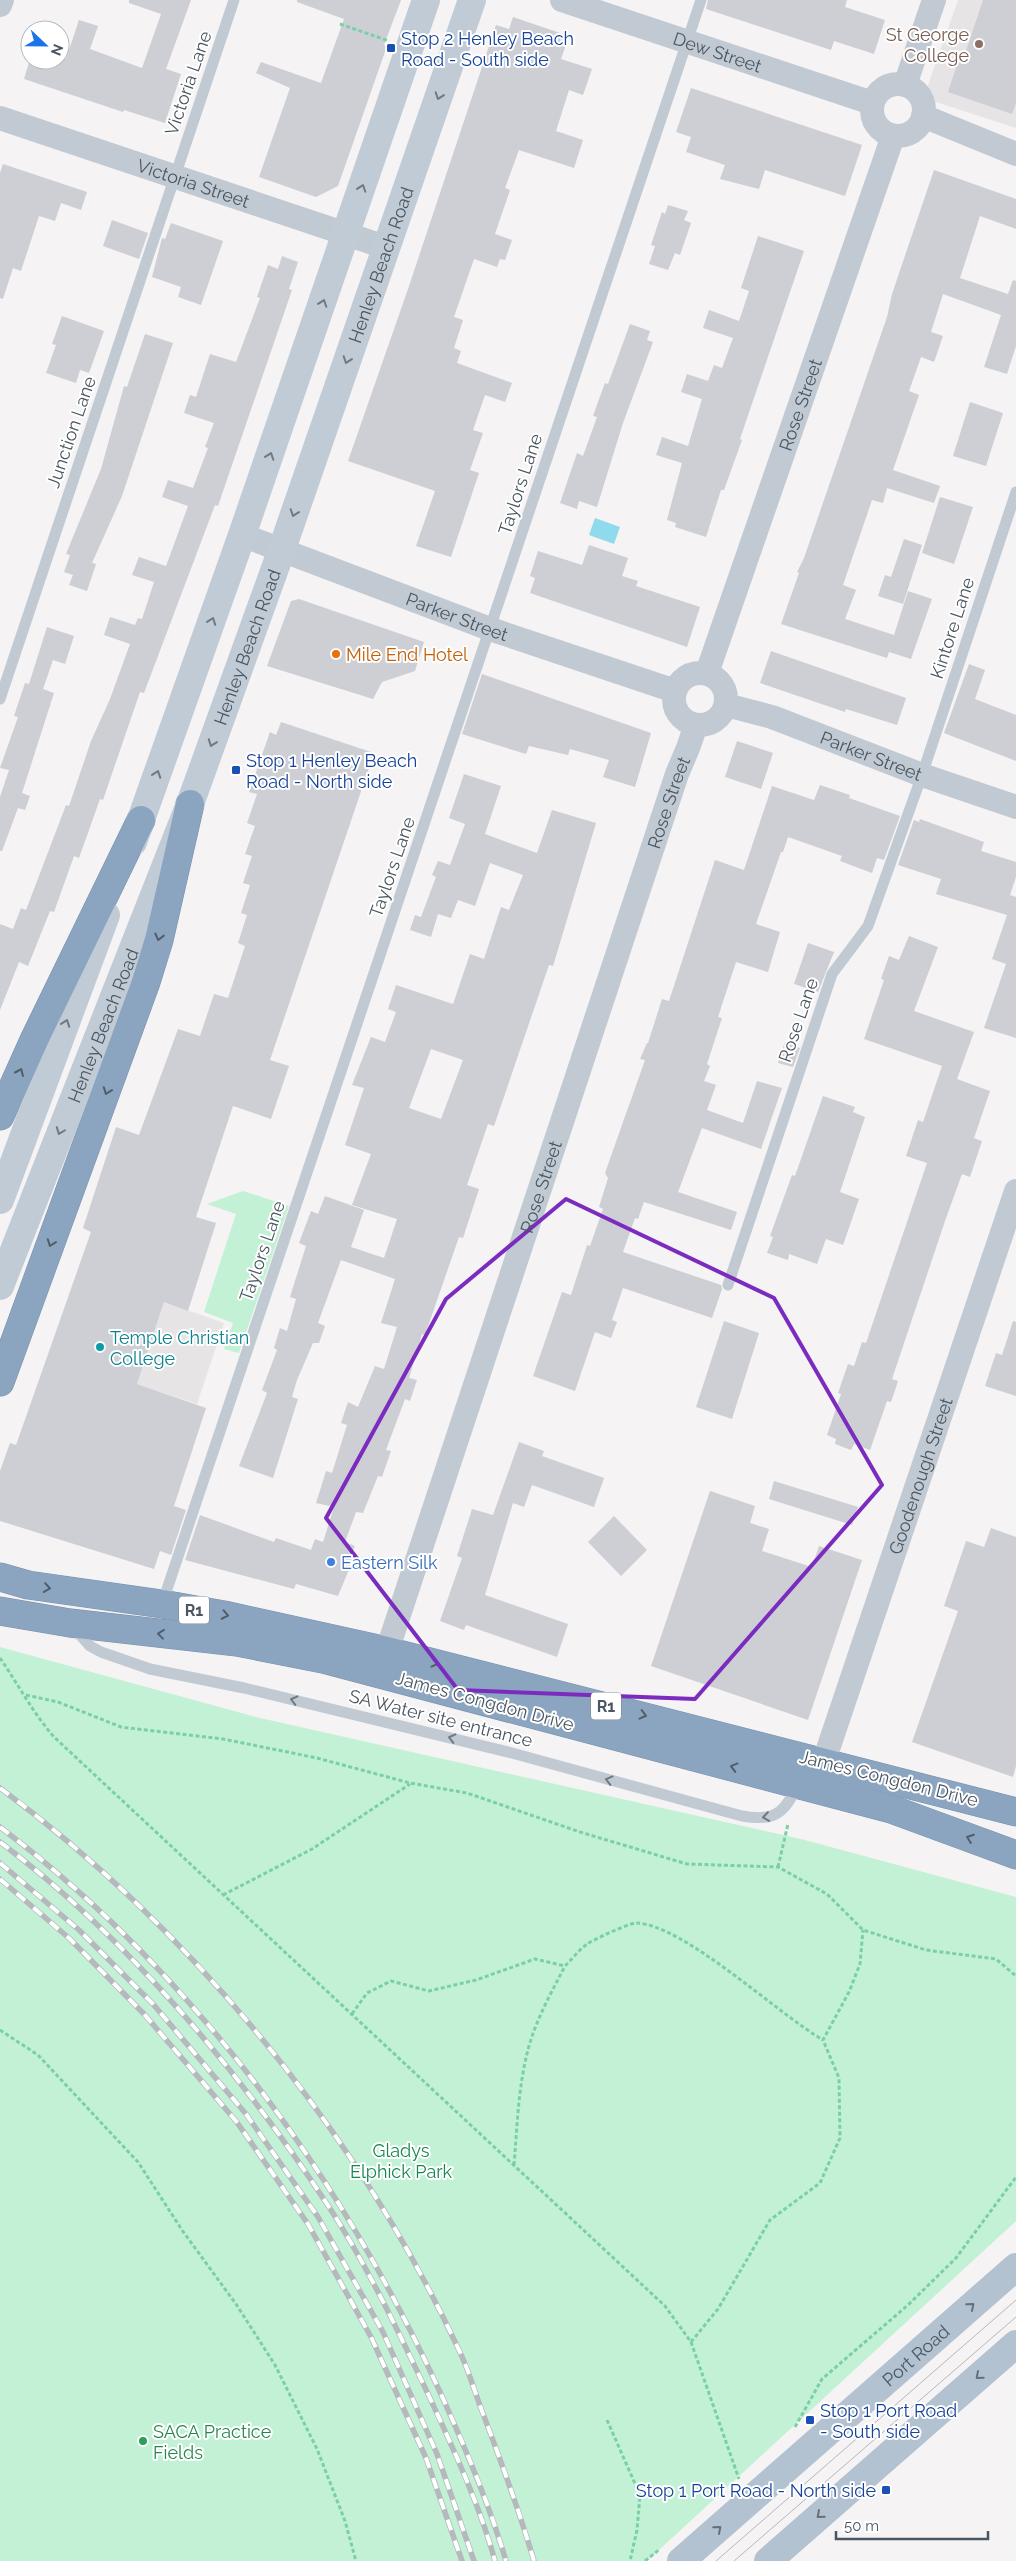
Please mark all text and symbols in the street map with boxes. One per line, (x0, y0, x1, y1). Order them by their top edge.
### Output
north arrow (20, 20, 70, 70)
place label: St George College (886, 24, 969, 66)
street label: Dew Street (671, 27, 765, 76)
street label: Victoria Lane (160, 28, 216, 138)
place label: Stop 2 Henley Beach Road - South side (401, 28, 574, 70)
marker: St George College (973, 38, 985, 50)
text: N (48, 42, 66, 58)
marker: Stop 2 Henley Beach Road - South side (385, 42, 397, 54)
one-way arrow (435, 91, 445, 99)
street label: Victoria Street (134, 154, 252, 211)
street label: Henley Beach Road (344, 184, 417, 346)
one-way arrow (356, 185, 366, 193)
one-way arrow (317, 299, 327, 307)
one-way arrow (343, 355, 353, 363)
street label: Rose Street (774, 356, 826, 453)
street label: Junction Lane (42, 373, 100, 491)
street label: Taylors Lane (494, 430, 546, 537)
one-way arrow (264, 452, 274, 461)
one-way arrow (290, 509, 300, 517)
street label: Henley Beach Road (209, 566, 284, 728)
street label: Kintore Lane (926, 574, 978, 681)
street label: Parker Street (403, 588, 511, 645)
one-way arrow (206, 618, 216, 626)
place label: Mile End Hotel (346, 644, 468, 665)
marker: Mile End Hotel (330, 648, 342, 660)
street label: Parker Street (817, 726, 925, 785)
one-way arrow (208, 738, 218, 747)
place label: Stop 1 Henley Beach Road - North side (246, 750, 417, 792)
street label: Rose Street (643, 753, 694, 851)
marker: Stop 1 Henley Beach Road - North side (230, 764, 242, 776)
one-way arrow (151, 771, 161, 779)
street label: Taylors Lane (365, 814, 419, 920)
one-way arrow (154, 933, 165, 941)
street label: Henley Beach Road (63, 945, 143, 1106)
street label: Rose Lane (774, 975, 822, 1065)
one-way arrow (60, 1019, 70, 1028)
one-way arrow (13, 1068, 24, 1077)
one-way arrow (103, 1086, 113, 1095)
one-way arrow (56, 1127, 66, 1135)
street label: Rose Street (515, 1138, 566, 1236)
street label: Taylors Lane (235, 1198, 289, 1304)
one-way arrow (47, 1239, 57, 1247)
place label: Temple Christian College (110, 1327, 249, 1369)
marker: Temple Christian College (94, 1341, 106, 1353)
street label: Goodenough Street (884, 1395, 956, 1557)
place label: Eastern Silk (341, 1552, 438, 1573)
marker: Eastern Silk (325, 1556, 337, 1568)
one-way arrow (44, 1582, 52, 1593)
road number: R1 (179, 1596, 209, 1624)
one-way arrow (221, 1610, 230, 1620)
one-way arrow (157, 1629, 165, 1640)
one-way arrow (430, 1657, 439, 1668)
street label: James Congdon Drive (394, 1667, 577, 1735)
street label: SA Water site entrance (347, 1685, 535, 1751)
road number: R1 (591, 1692, 621, 1720)
one-way arrow (289, 1695, 298, 1706)
one-way arrow (639, 1710, 647, 1720)
one-way arrow (447, 1733, 456, 1744)
street label: James Congdon Drive (798, 1746, 981, 1810)
one-way arrow (731, 1763, 739, 1773)
one-way arrow (605, 1775, 613, 1785)
one-way arrow (762, 1811, 770, 1822)
one-way arrow (966, 1834, 975, 1844)
park label: Gladys Elphick Park (350, 2140, 453, 2182)
one-way arrow (966, 2303, 975, 2312)
street label: Port Road (878, 2320, 953, 2390)
one-way arrow (976, 2371, 985, 2380)
place label: Stop 1 Port Road - South side (820, 2400, 957, 2442)
marker: Stop 1 Port Road - South side (804, 2414, 816, 2426)
place label: SACA Practice Fields (153, 2421, 272, 2463)
marker: SACA Practice Fields (137, 2435, 149, 2447)
place label: Stop 1 Port Road - North side (636, 2480, 876, 2501)
marker: Stop 1 Port Road - North side (880, 2484, 892, 2496)
scale bar (836, 2508, 988, 2540)
one-way arrow (817, 2509, 826, 2518)
text: 50 m (844, 2517, 879, 2535)
one-way arrow (712, 2526, 721, 2535)

